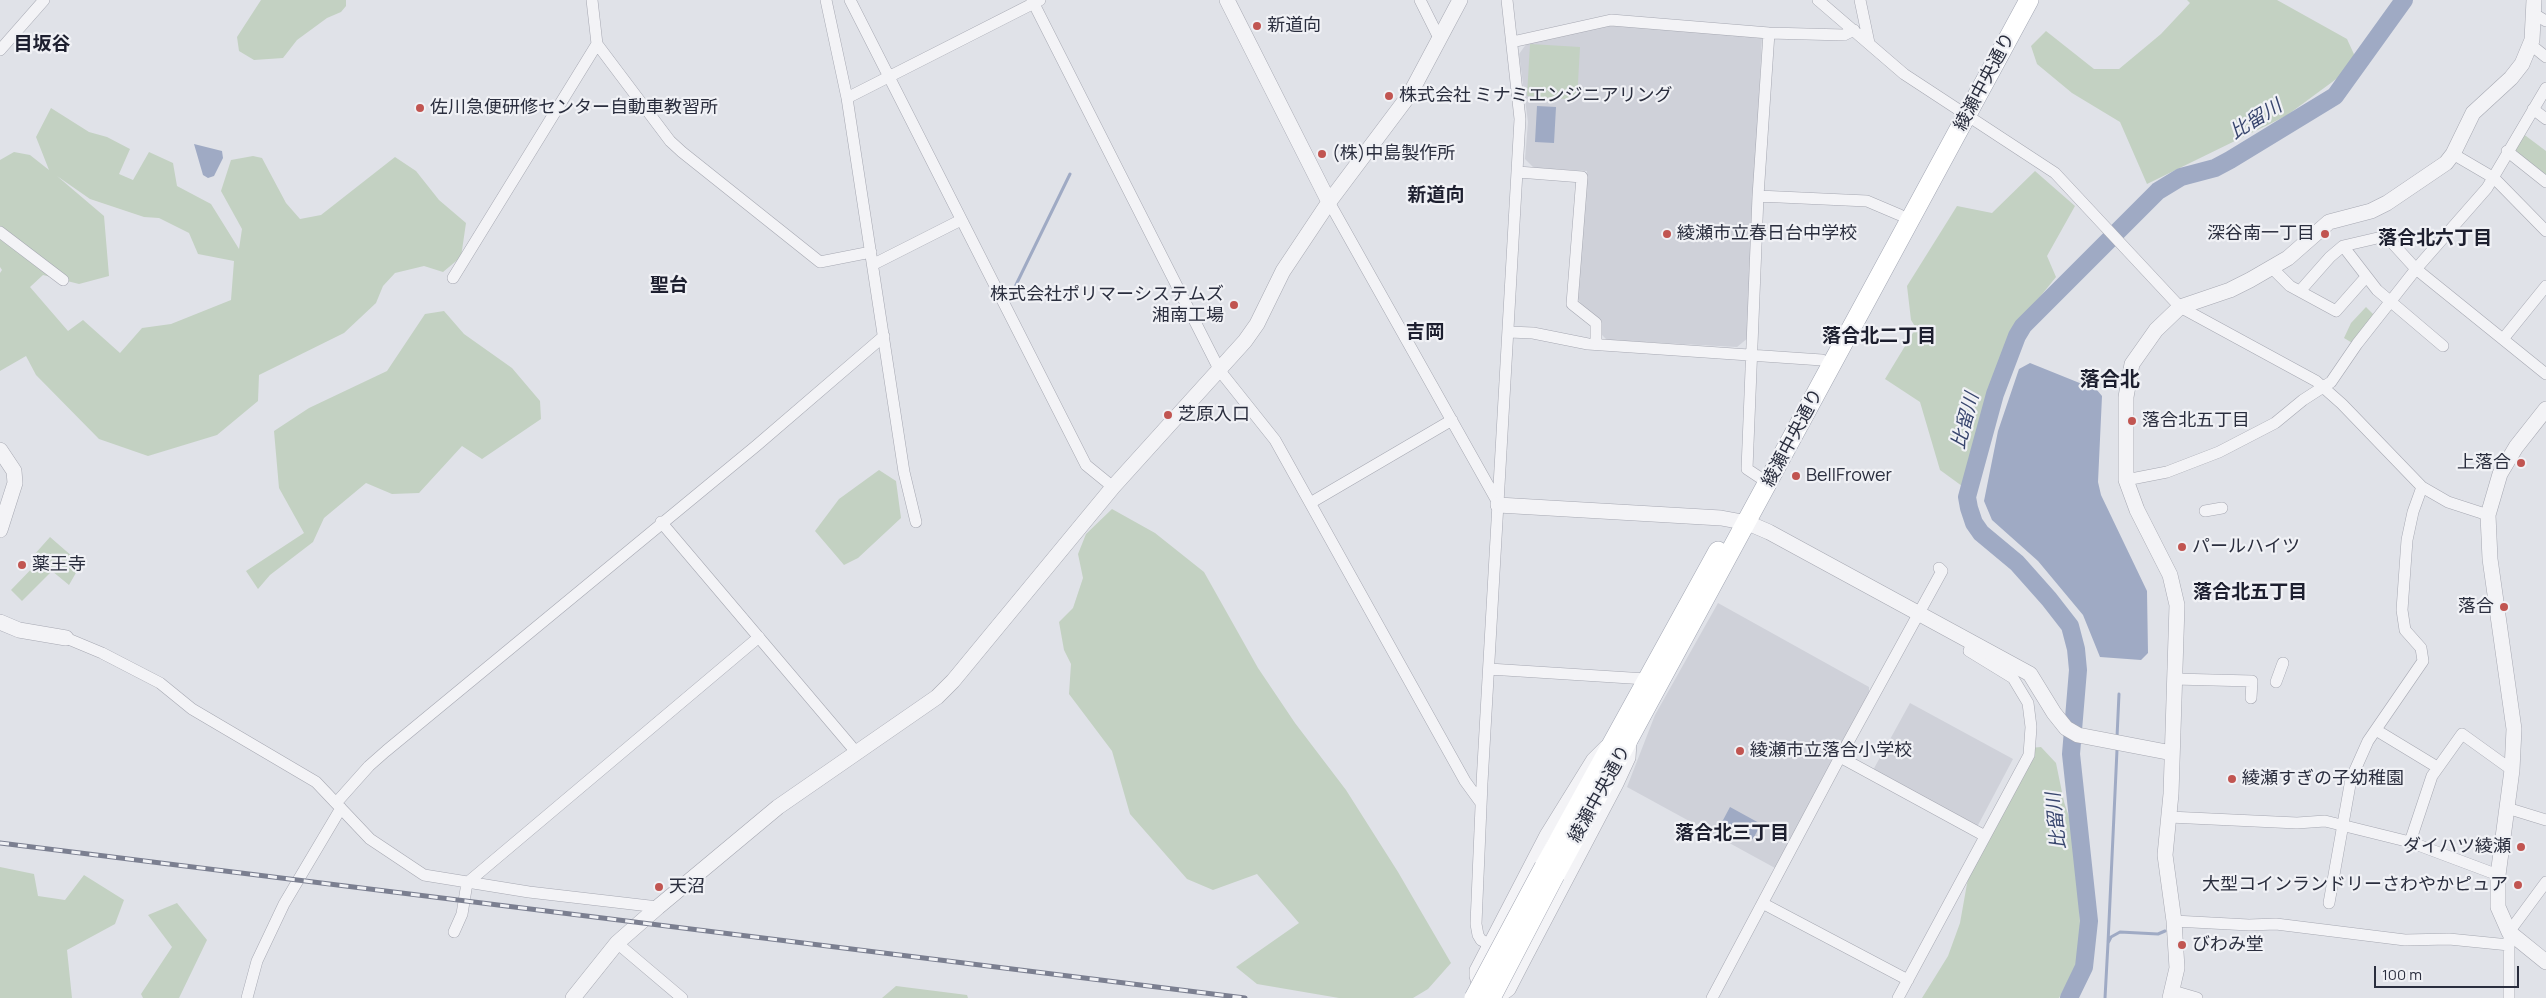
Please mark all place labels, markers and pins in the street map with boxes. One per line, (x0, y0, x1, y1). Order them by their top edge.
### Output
place label: 新道向 (1267, 15, 1321, 37)
marker: 新道向 (1251, 20, 1263, 32)
place label: 株式会社 ミナミエンジニアリング (1399, 85, 1673, 107)
marker: 株式会社 ミナミエンジニアリング (1383, 90, 1395, 102)
place label: 佐川急便研修センター自動車教習所 (430, 97, 718, 119)
marker: 佐川急便研修センター自動車教習所 (414, 102, 426, 114)
place label: (株)中島製作所 (1332, 143, 1455, 165)
marker: (株)中島製作所 (1316, 148, 1328, 160)
place label: 綾瀬市立春日台中学校 (1677, 223, 1857, 245)
place label: 深谷南一丁目 (2207, 223, 2315, 245)
marker: 綾瀬市立春日台中学校 (1661, 228, 1673, 240)
marker: 深谷南一丁目 (2319, 228, 2331, 240)
place label: 株式会社ポリマーシステムズ 湘南工場 (990, 284, 1224, 326)
marker: 株式会社ポリマーシステムズ 湘南工場 (1228, 299, 1240, 311)
place label: 芝原入口 (1178, 404, 1250, 426)
marker: 芝原入口 (1162, 409, 1174, 421)
place label: 落合北五丁目 (2142, 410, 2250, 432)
marker: 落合北五丁目 (2126, 415, 2138, 427)
place label: 上落合 (2457, 452, 2511, 474)
marker: 上落合 (2515, 457, 2527, 469)
place label: BellFrower (1806, 465, 1892, 487)
marker: BellFrower (1790, 470, 1802, 482)
place label: パールハイツ (2192, 536, 2300, 558)
marker: パールハイツ (2176, 541, 2188, 553)
place label: 薬王寺 (32, 554, 86, 576)
marker: 薬王寺 (16, 559, 28, 571)
place label: 落合 (2458, 596, 2494, 618)
marker: 落合 (2498, 601, 2510, 613)
place label: 綾瀬市立落合小学校 (1750, 740, 1912, 762)
marker: 綾瀬市立落合小学校 (1734, 745, 1746, 757)
place label: 綾瀬すぎの子幼稚園 (2242, 768, 2404, 790)
marker: 綾瀬すぎの子幼稚園 (2226, 773, 2238, 785)
place label: ダイハツ綾瀬 (2403, 836, 2511, 858)
marker: ダイハツ綾瀬 (2515, 841, 2527, 853)
place label: 大型コインランドリーさわやかピュア (2202, 874, 2508, 896)
place label: 天沼 (669, 876, 705, 898)
marker: 大型コインランドリーさわやかピュア (2512, 879, 2524, 891)
marker: 天沼 (653, 881, 665, 893)
place label: びわみ堂 (2192, 934, 2264, 956)
marker: びわみ堂 (2176, 939, 2188, 951)

